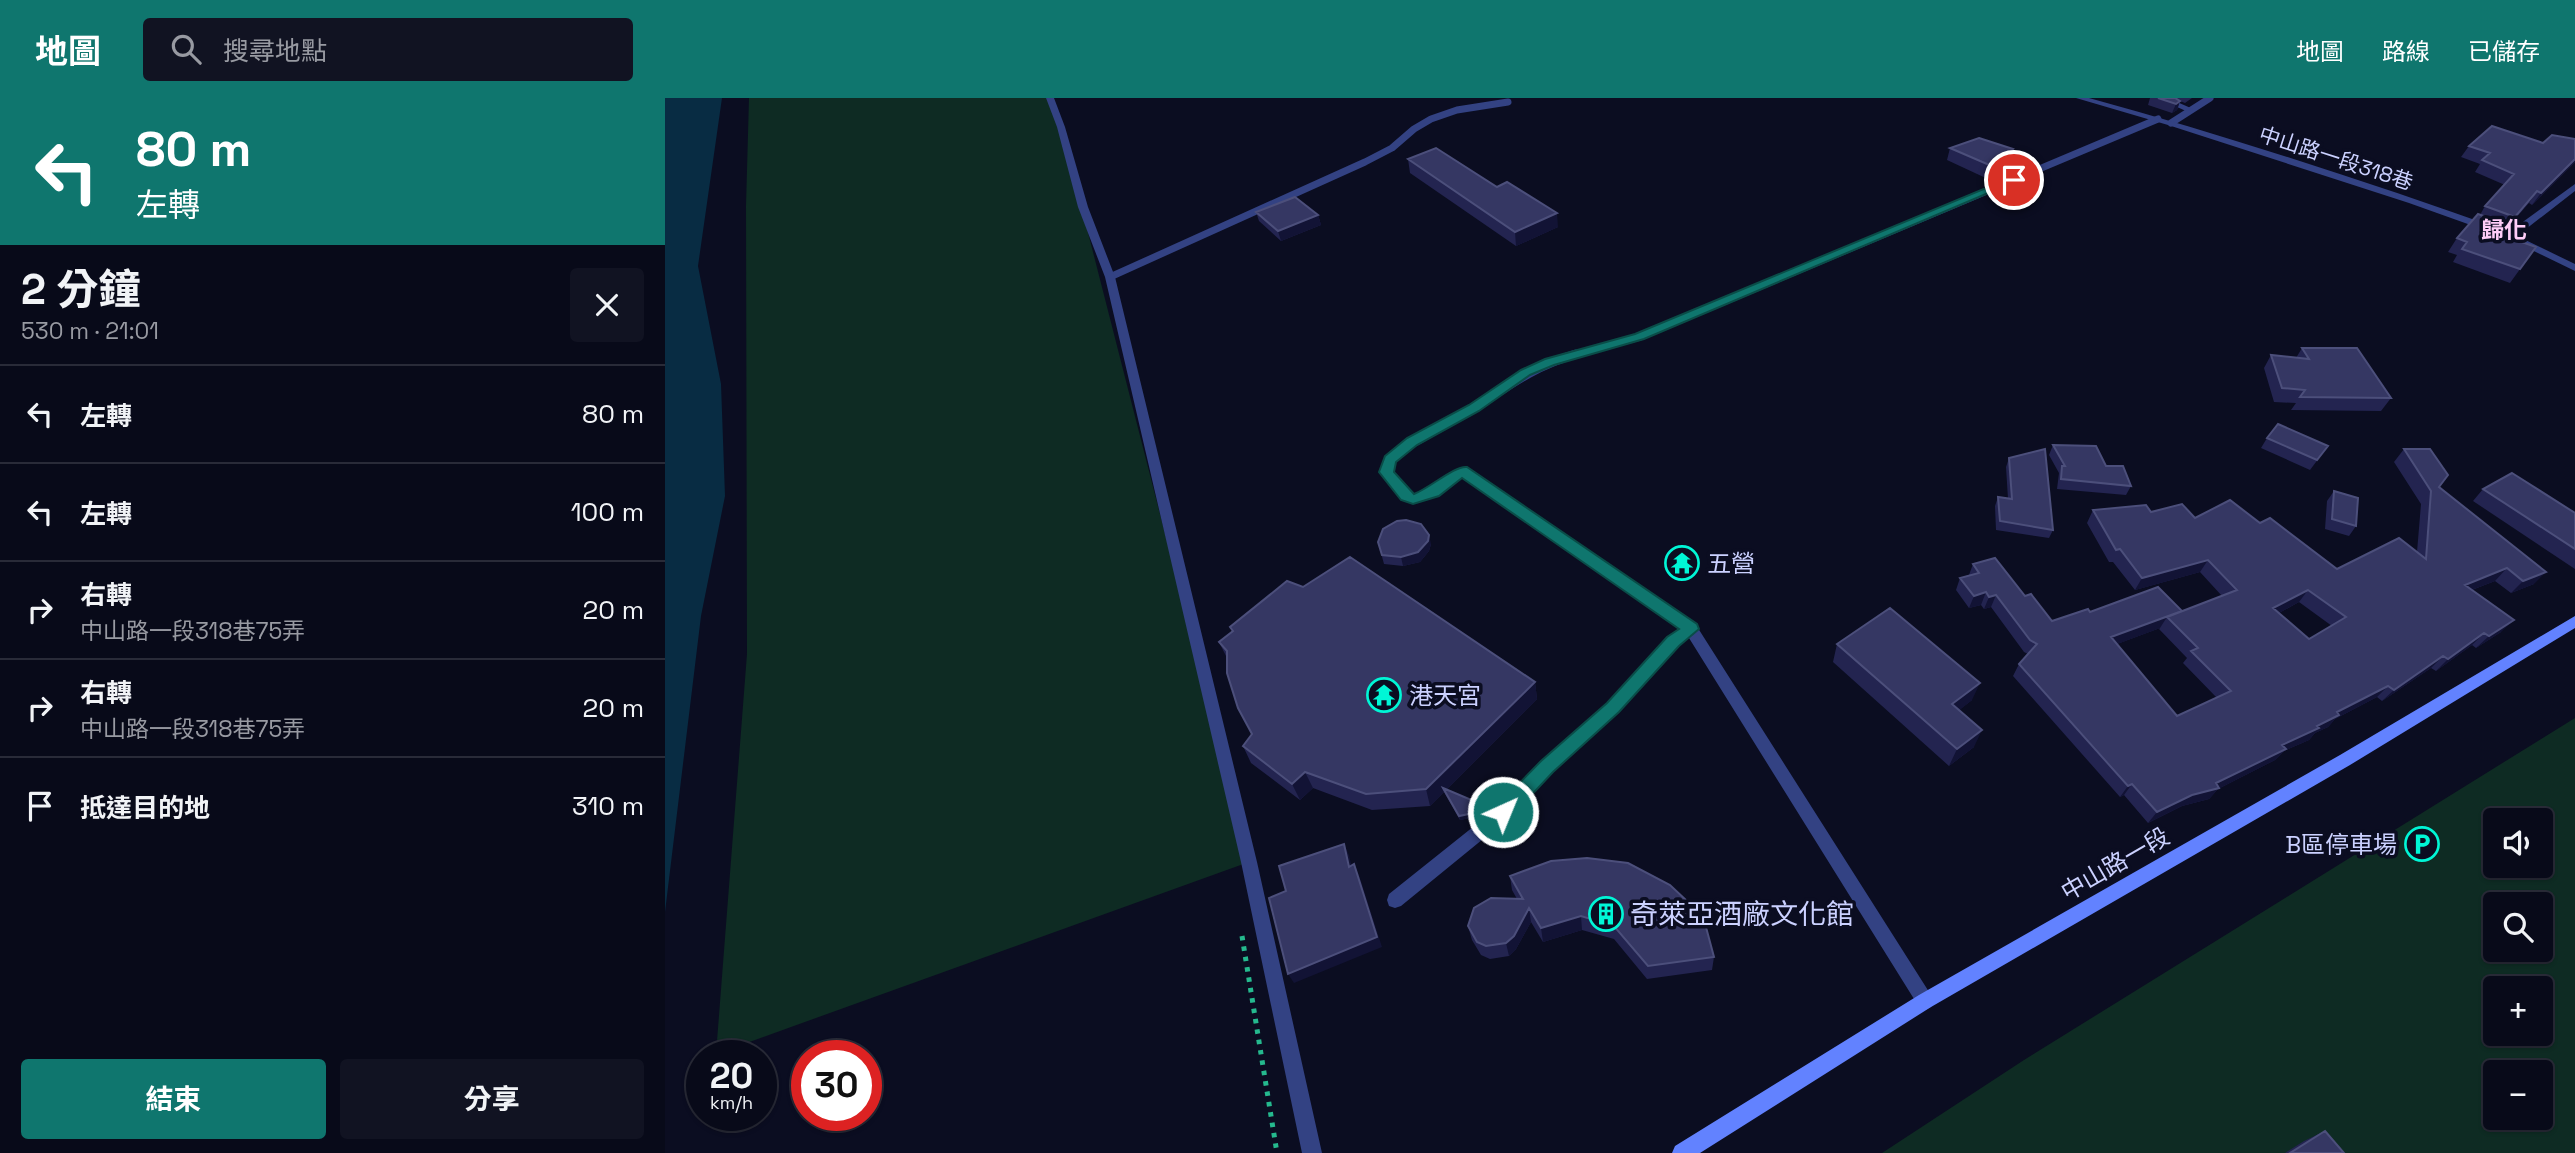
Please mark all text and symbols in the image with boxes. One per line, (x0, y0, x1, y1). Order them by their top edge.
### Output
search box (143, 18, 633, 81)
icon: search (167, 30, 205, 68)
text: 地圖 (35, 31, 101, 73)
text: 搜尋地點 (223, 34, 327, 68)
text: 地圖 (2296, 36, 2344, 67)
text: 路線 (2382, 36, 2430, 67)
text: 已儲存 (2468, 36, 2540, 67)
text: 80 m (136, 118, 251, 180)
street label: 中山路一段318巷 (2256, 120, 2416, 196)
icon: left (21, 126, 112, 217)
pin (1984, 150, 2044, 210)
icon: arrive (1995, 161, 2033, 199)
text: 左轉 (136, 185, 200, 225)
district label: 歸化 (2481, 215, 2527, 245)
text: 2 分鐘 (21, 263, 141, 316)
button: close (570, 268, 644, 342)
text: 530 m · 21:01 (21, 316, 159, 346)
icon: left (21, 395, 59, 433)
text: 80 m (582, 397, 644, 431)
text: 左轉 (80, 399, 132, 433)
icon: left (21, 493, 59, 531)
text: 100 m (571, 495, 644, 529)
text: 左轉 (80, 497, 132, 531)
temple icon: 五營 (1663, 544, 1701, 582)
place label: 五營 (1707, 548, 1755, 579)
text: 右轉 (80, 578, 132, 612)
icon: right (21, 591, 59, 629)
text: 20 m (583, 593, 644, 627)
text: 中山路一段318巷75弄 (80, 616, 305, 646)
text: 右轉 (80, 676, 132, 710)
temple icon: 港天宮 (1365, 676, 1403, 714)
place label: 港天宮 (1409, 680, 1481, 711)
icon: right (21, 689, 59, 727)
text: 20 m (583, 691, 644, 725)
text: 中山路一段318巷75弄 (80, 714, 305, 744)
position arrow (1466, 775, 1540, 849)
icon: arrive (21, 787, 59, 825)
text: 310 m (572, 789, 644, 823)
text: 抵達目的地 (80, 791, 210, 825)
map controls (2483, 808, 2553, 1130)
button: sound (2483, 808, 2553, 878)
street label: 中山路一段 (2055, 821, 2175, 907)
parking icon: B區停車場 (2403, 825, 2441, 863)
place label: B區停車場 (2285, 829, 2397, 860)
button: search (2483, 892, 2553, 962)
building icon: 奇萊亞酒廠文化館 (1587, 895, 1625, 933)
place label: 奇萊亞酒廠文化館 (1630, 896, 1854, 932)
button: + (2483, 976, 2553, 1046)
speed limit sign: 30 (791, 1040, 882, 1131)
text: 20 (710, 1054, 753, 1098)
button: 結束 (21, 1059, 326, 1139)
button: 分享 (340, 1059, 644, 1139)
button: − (2483, 1060, 2553, 1130)
text: km/h (710, 1091, 753, 1114)

